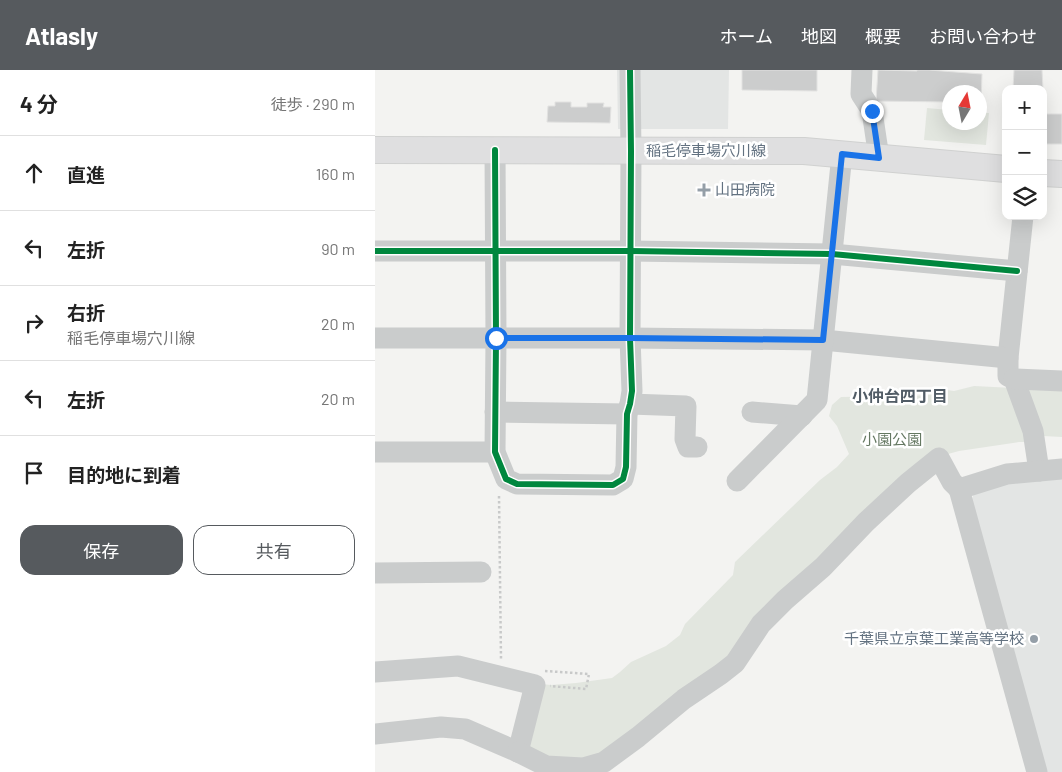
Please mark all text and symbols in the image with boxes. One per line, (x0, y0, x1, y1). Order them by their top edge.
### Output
text: Atlasly (25, 21, 98, 50)
text: ホーム (720, 25, 773, 47)
text: 地図 (801, 25, 837, 47)
text: 概要 (865, 25, 901, 47)
text: お問い合わせ (929, 25, 1037, 47)
north arrow (942, 85, 987, 130)
map controls (1002, 85, 1047, 220)
button: + (1002, 85, 1047, 130)
text: 4 分 (20, 91, 58, 116)
text: 徒歩 · 290 m (271, 94, 355, 113)
route end (861, 100, 884, 123)
button: − (1002, 130, 1047, 175)
street label: 稲毛停車場穴川線 (646, 141, 766, 159)
icon: ahead (20, 159, 48, 187)
text: 直進 (67, 163, 105, 186)
text: 160 m (316, 164, 355, 183)
button: layers (1002, 175, 1047, 220)
place label: 山田病院 (715, 180, 775, 198)
marker: 山田病院 (697, 183, 711, 197)
icon: left (20, 234, 48, 262)
text: 左折 (67, 238, 105, 261)
text: 90 m (321, 239, 355, 258)
text: 右折 (67, 301, 105, 324)
icon: right (20, 309, 48, 337)
text: 20 m (321, 314, 355, 333)
route start (485, 327, 508, 350)
text: 稲毛停車場穴川線 (67, 328, 195, 347)
icon: left (20, 384, 48, 412)
district label: 小仲台四丁目 (852, 386, 948, 405)
text: 左折 (67, 388, 105, 411)
text: 20 m (321, 389, 355, 408)
park label: 小園公園 (862, 430, 922, 448)
icon: arrive (20, 459, 48, 487)
text: 目的地に到着 (67, 463, 181, 486)
button: 保存 (20, 525, 183, 575)
button: 共有 (193, 525, 355, 575)
place label: 千葉県立京葉工業高等学校 (844, 629, 1024, 647)
marker: 千葉県立京葉工業高等学校 (1028, 633, 1040, 645)

